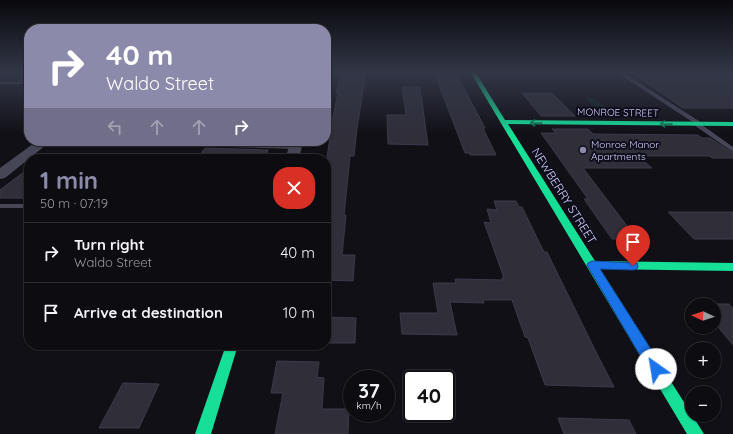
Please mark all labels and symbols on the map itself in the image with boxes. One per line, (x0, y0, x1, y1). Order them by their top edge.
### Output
street label: MONROE STREET (577, 105, 659, 120)
one-way arrow (530, 119, 543, 127)
one-way arrow (660, 120, 673, 128)
place label: Monroe Manor Apartments (591, 138, 659, 163)
street label: NEWBERRY STREET (529, 145, 600, 247)
marker: Monroe Manor Apartments (578, 145, 588, 155)
pin (616, 225, 650, 266)
north arrow (685, 298, 721, 334)
position arrow (635, 348, 677, 390)
speed limit sign: 40 (403, 370, 455, 422)

